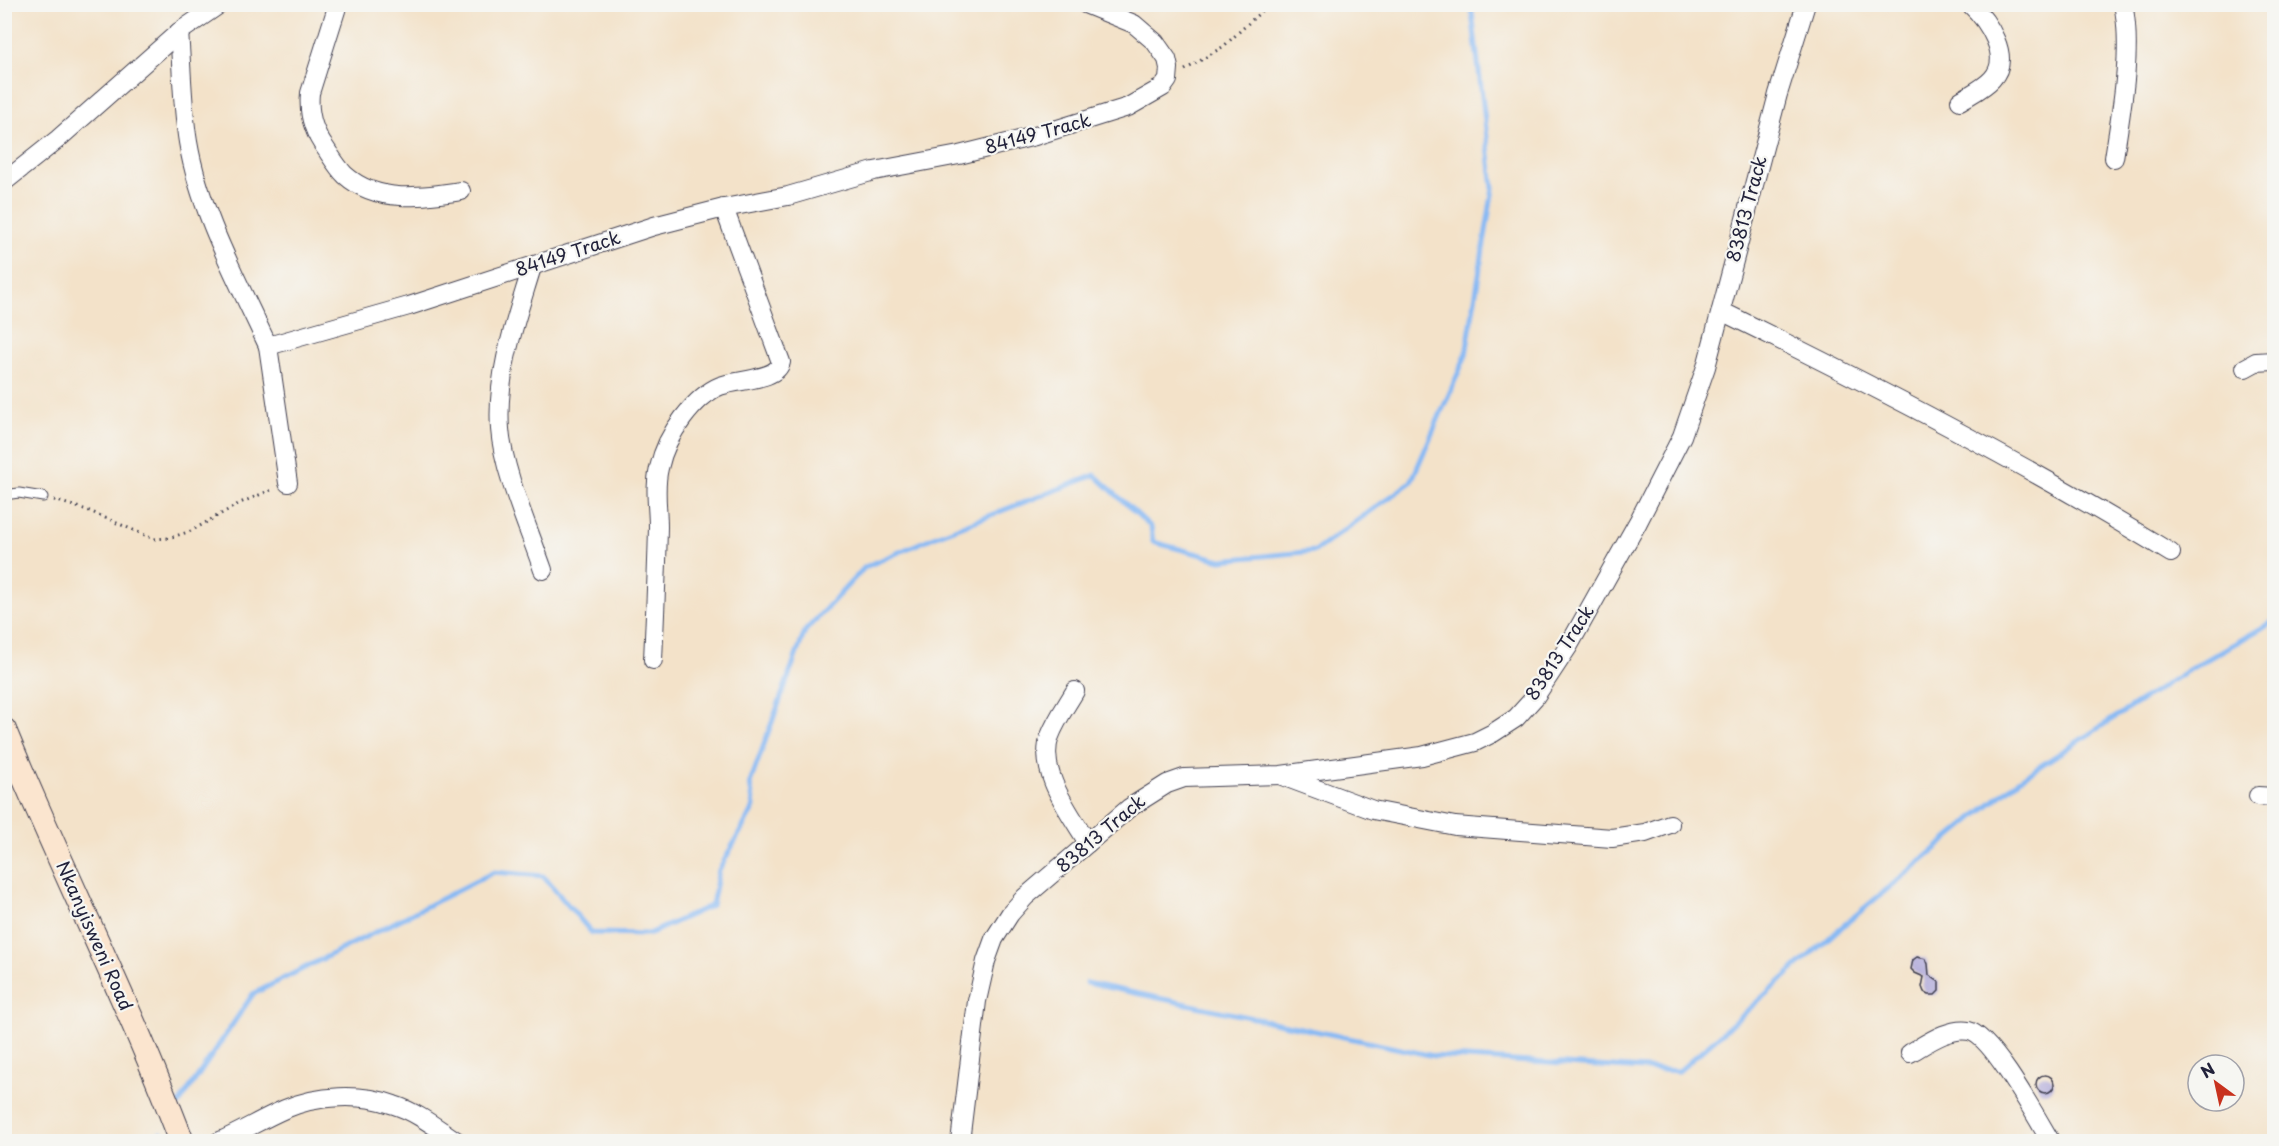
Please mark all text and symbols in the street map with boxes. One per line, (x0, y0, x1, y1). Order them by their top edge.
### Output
street label: 84149 Track (981, 105, 1094, 160)
street label: 83813 Track (1718, 152, 1773, 265)
street label: 84149 Track (512, 223, 624, 282)
street label: 83813 Track (1518, 599, 1600, 705)
street label: 83813 Track (1050, 787, 1151, 878)
street label: Nkanyisweni Road (50, 856, 140, 1015)
north arrow (2186, 1053, 2246, 1113)
text: N (2195, 1056, 2219, 1083)

